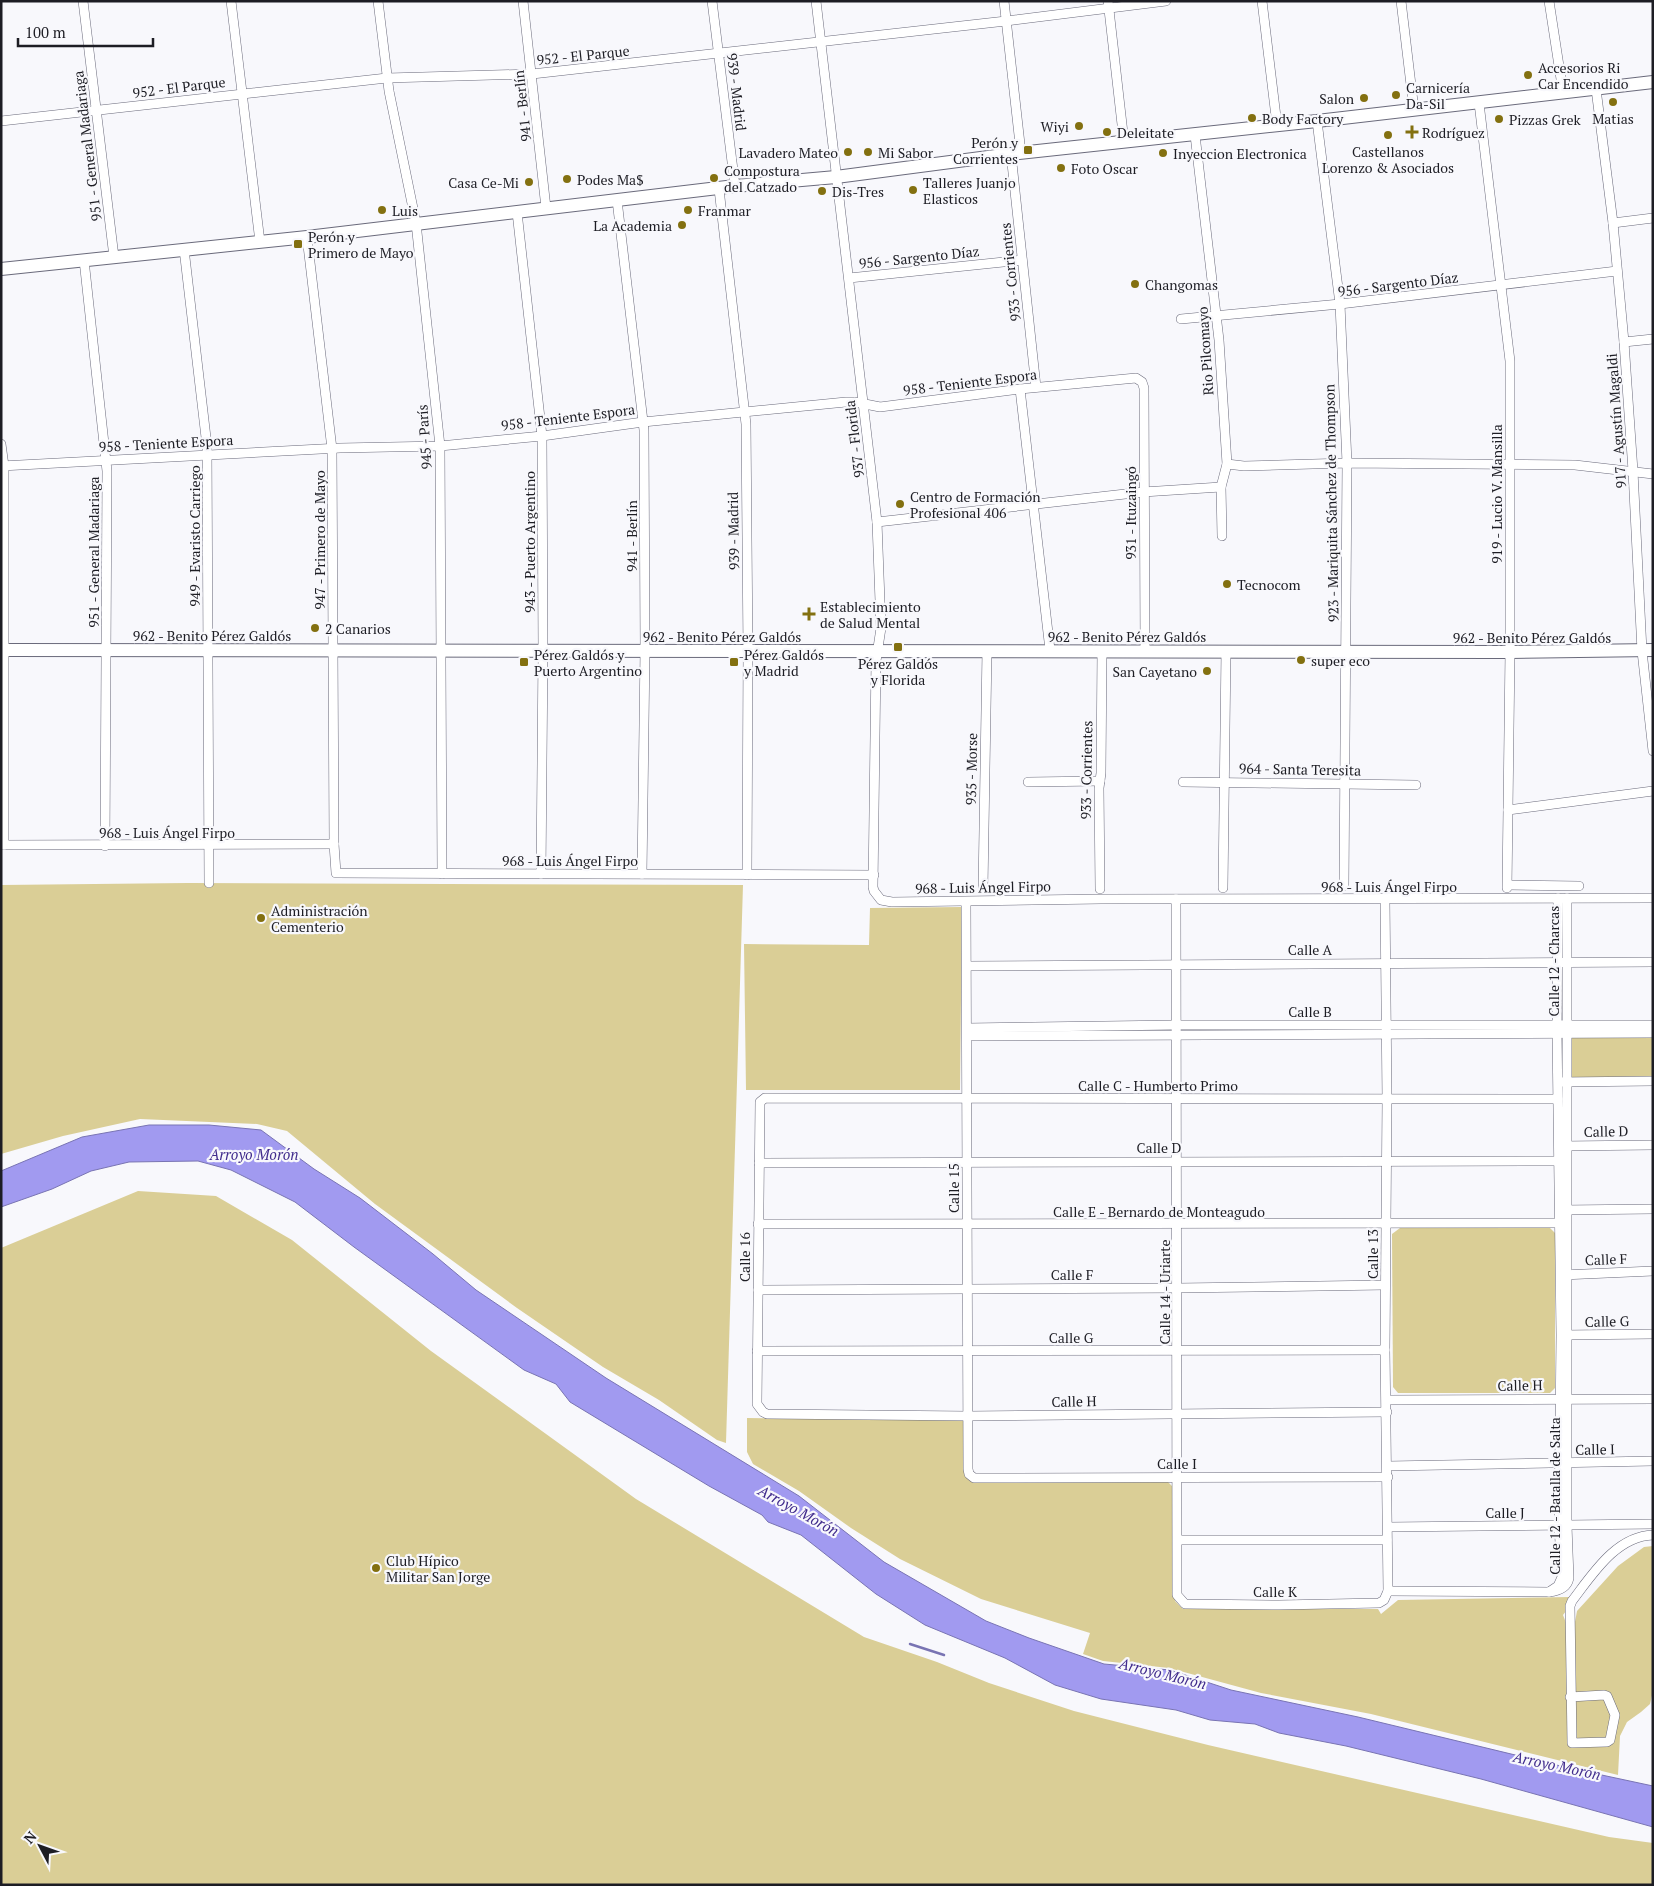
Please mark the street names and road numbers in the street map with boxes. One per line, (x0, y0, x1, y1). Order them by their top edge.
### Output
street label: 952 - El Parque (536, 41, 630, 69)
street label: 939 - Madrid (723, 52, 751, 132)
street label: 941 - Berlín (509, 69, 535, 143)
street label: 951 - General Madariaga (68, 70, 106, 222)
street label: 952 - El Parque (132, 72, 226, 102)
street label: 933 - Corrientes (995, 222, 1025, 322)
street label: 956 - Sargento Díaz (858, 241, 980, 273)
street label: 956 - Sargento Díaz (1337, 267, 1459, 301)
street label: Rio Pilcomayo (1192, 306, 1218, 396)
street label: 917 - Agustín Magaldi (1602, 353, 1630, 489)
street label: 958 - Teniente Espora (902, 364, 1038, 400)
street label: 923 - Mariquita Sánchez de Thompson (1319, 383, 1343, 622)
street label: 958 - Teniente Espora (500, 399, 636, 435)
street label: 937 - Florida (840, 399, 868, 479)
street label: 945 - París (412, 404, 436, 470)
street label: 919 - Lucio V. Mansilla (1487, 424, 1506, 564)
street label: 958 - Teniente Espora (98, 430, 234, 456)
street label: 949 - Evaristo Carriego (185, 465, 204, 607)
street label: 931 - Ituzaingó (1121, 466, 1140, 560)
street label: 947 - Primero de Mayo (310, 470, 329, 610)
street label: 943 - Puerto Argentino (520, 471, 539, 613)
street label: 951 - General Madariaga (84, 476, 103, 628)
street label: 939 - Madrid (723, 491, 743, 570)
street label: 941 - Berlín (622, 499, 641, 572)
street label: 962 - Benito Pérez Galdós (133, 626, 291, 645)
street label: 962 - Benito Pérez Galdós (643, 627, 801, 646)
street label: 962 - Benito Pérez Galdós (1048, 627, 1206, 646)
street label: 962 - Benito Pérez Galdós (1453, 628, 1611, 647)
street label: 933 - Corrientes (1076, 720, 1096, 820)
street label: 935 - Morse (961, 733, 981, 805)
street label: 964 - Santa Teresita (1239, 758, 1361, 780)
street label: 968 - Luis Ángel Firpo (99, 823, 235, 842)
street label: 968 - Luis Ángel Firpo (502, 851, 638, 870)
street label: 968 - Luis Ángel Firpo (915, 876, 1051, 898)
street label: 968 - Luis Ángel Firpo (1321, 877, 1457, 896)
street label: Calle 12 - Charcas (1544, 906, 1563, 1016)
street label: Calle A (1288, 940, 1333, 959)
street label: Calle B (1288, 1002, 1332, 1021)
street label: Calle C - Humberto Primo (1078, 1076, 1238, 1095)
street label: Calle D (1583, 1121, 1629, 1141)
street label: Calle D (1137, 1138, 1182, 1157)
street label: Calle 15 (944, 1163, 963, 1213)
street label: Calle E - Bernardo de Monteagudo (1053, 1202, 1265, 1221)
street label: Calle 13 (1363, 1229, 1382, 1279)
street label: Calle 16 (735, 1232, 754, 1282)
street label: Calle 14 - Uriarte (1155, 1239, 1174, 1345)
street label: Calle F (1584, 1249, 1628, 1269)
street label: Calle F (1051, 1265, 1093, 1284)
street label: Calle G (1585, 1311, 1630, 1331)
street label: Calle G (1049, 1328, 1094, 1347)
street label: Calle H (1497, 1375, 1543, 1395)
street label: Calle H (1051, 1391, 1097, 1411)
street label: Calle 12 - Batalla de Salta (1545, 1417, 1564, 1575)
street label: Calle I (1575, 1439, 1615, 1459)
street label: Calle I (1157, 1454, 1197, 1473)
street label: Calle J (1485, 1503, 1525, 1522)
street label: Calle K (1253, 1582, 1298, 1601)

